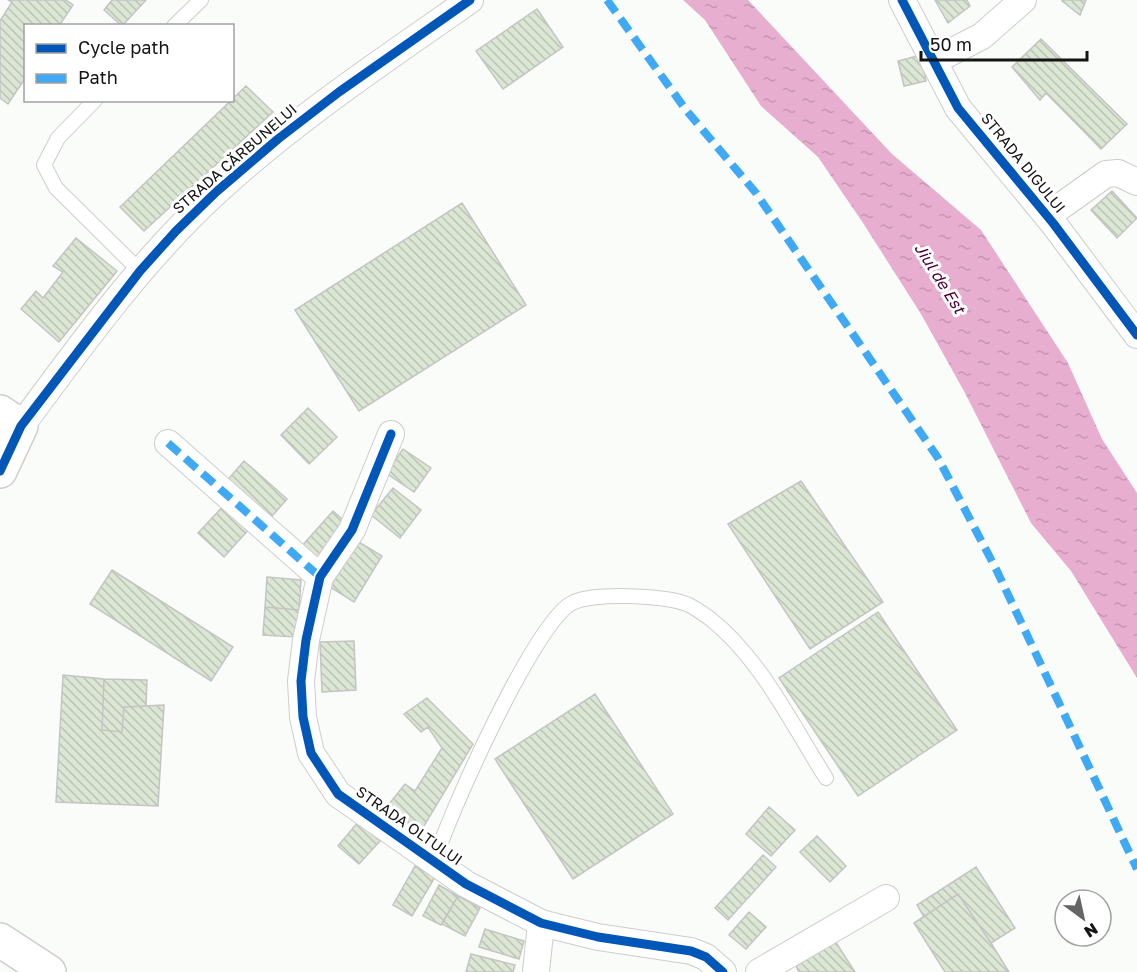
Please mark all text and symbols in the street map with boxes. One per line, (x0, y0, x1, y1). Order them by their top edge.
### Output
legend (24, 24, 234, 102)
scale bar (921, 24, 1088, 62)
text: 50 m (930, 33, 972, 55)
text: Cycle path (78, 36, 170, 58)
text: Path (78, 66, 118, 88)
street label: STRADA CĂRBUNELUI (169, 99, 300, 217)
street label: STRADA DIGULUI (978, 109, 1070, 216)
water label: Jiul de Est (910, 239, 970, 318)
street label: STRADA OLTULUI (353, 782, 466, 869)
north arrow (1053, 888, 1113, 948)
text: N (1081, 919, 1102, 942)

